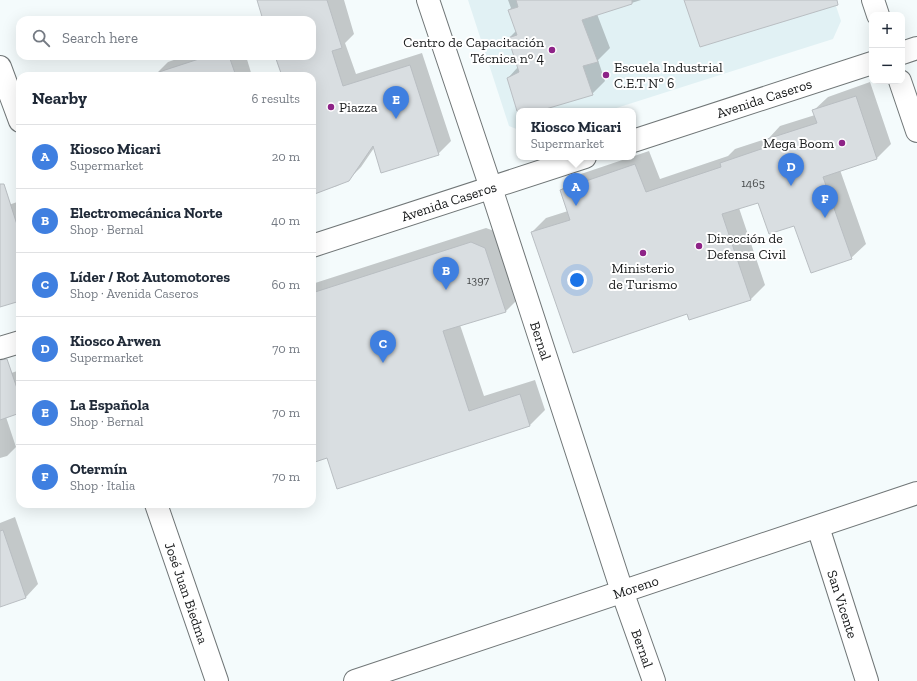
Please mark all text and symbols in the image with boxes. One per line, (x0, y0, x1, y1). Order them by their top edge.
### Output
map controls (869, 12, 905, 84)
button: + (869, 12, 905, 48)
search box (16, 16, 316, 60)
icon: search (30, 27, 52, 49)
text: Search here (62, 29, 138, 47)
place label: Centro de Capacitación Técnica n° 4 (403, 34, 544, 67)
marker: Centro de Capacitación Técnica n° 4 (547, 45, 557, 55)
button: − (869, 48, 905, 84)
place label: Escuela Industrial C.E.T Nº 6 (614, 59, 723, 92)
marker: Escuela Industrial C.E.T Nº 6 (601, 70, 611, 80)
street label: Avenida Caseros (714, 75, 814, 122)
pin: E (383, 86, 409, 119)
text: Nearby (32, 88, 87, 108)
text: 6 results (252, 91, 300, 106)
place label: Piazza (339, 99, 378, 116)
marker: Piazza (326, 102, 336, 112)
popup (516, 108, 636, 160)
text: Kiosco Micari (531, 118, 621, 136)
place label: Mega Boom (763, 135, 834, 152)
text: Supermarket (531, 136, 604, 151)
marker: Mega Boom (837, 138, 847, 148)
text: Kiosco Micari (70, 140, 161, 158)
text: A (41, 149, 49, 164)
text: 20 m (272, 149, 300, 164)
pin: D (778, 153, 804, 186)
text: Supermarket (70, 158, 143, 173)
pin: A (563, 173, 589, 206)
house number: 1465 (741, 176, 765, 190)
street label: Avenida Caseros (399, 178, 499, 225)
pin: F (812, 185, 838, 218)
text: Electromecánica Norte (70, 204, 223, 222)
text: B (41, 213, 49, 228)
text: 40 m (271, 213, 300, 228)
text: Shop · Bernal (70, 222, 143, 237)
place label: Dirección de Defensa Civil (707, 230, 786, 263)
marker: Dirección de Defensa Civil (694, 241, 704, 251)
marker: Ministerio de Turismo (638, 248, 648, 258)
pin: B (433, 257, 459, 290)
place label: Ministerio de Turismo (609, 260, 677, 293)
text: Líder / Rot Automotores (70, 268, 230, 286)
your location (567, 270, 587, 290)
house number: 1397 (467, 273, 490, 287)
text: C (41, 277, 49, 292)
text: 60 m (271, 277, 300, 292)
text: Shop · Avenida Caseros (70, 286, 198, 301)
street label: Bernal (526, 319, 555, 363)
pin: C (370, 330, 396, 363)
text: Kiosco Arwen (70, 332, 161, 350)
text: D (40, 341, 50, 356)
text: 70 m (272, 341, 300, 356)
text: Supermarket (70, 350, 143, 365)
text: La Española (70, 396, 149, 414)
text: E (41, 405, 49, 420)
text: 70 m (272, 405, 300, 420)
text: Shop · Bernal (70, 414, 143, 429)
text: Otermín (70, 460, 127, 478)
text: F (41, 469, 49, 484)
text: 70 m (272, 469, 300, 484)
text: Shop · Italia (70, 478, 135, 493)
street label: José Juan Biedma (161, 540, 212, 646)
street label: San Vicente (824, 568, 861, 641)
street label: Moreno (611, 572, 661, 603)
street label: Bernal (628, 627, 657, 670)

